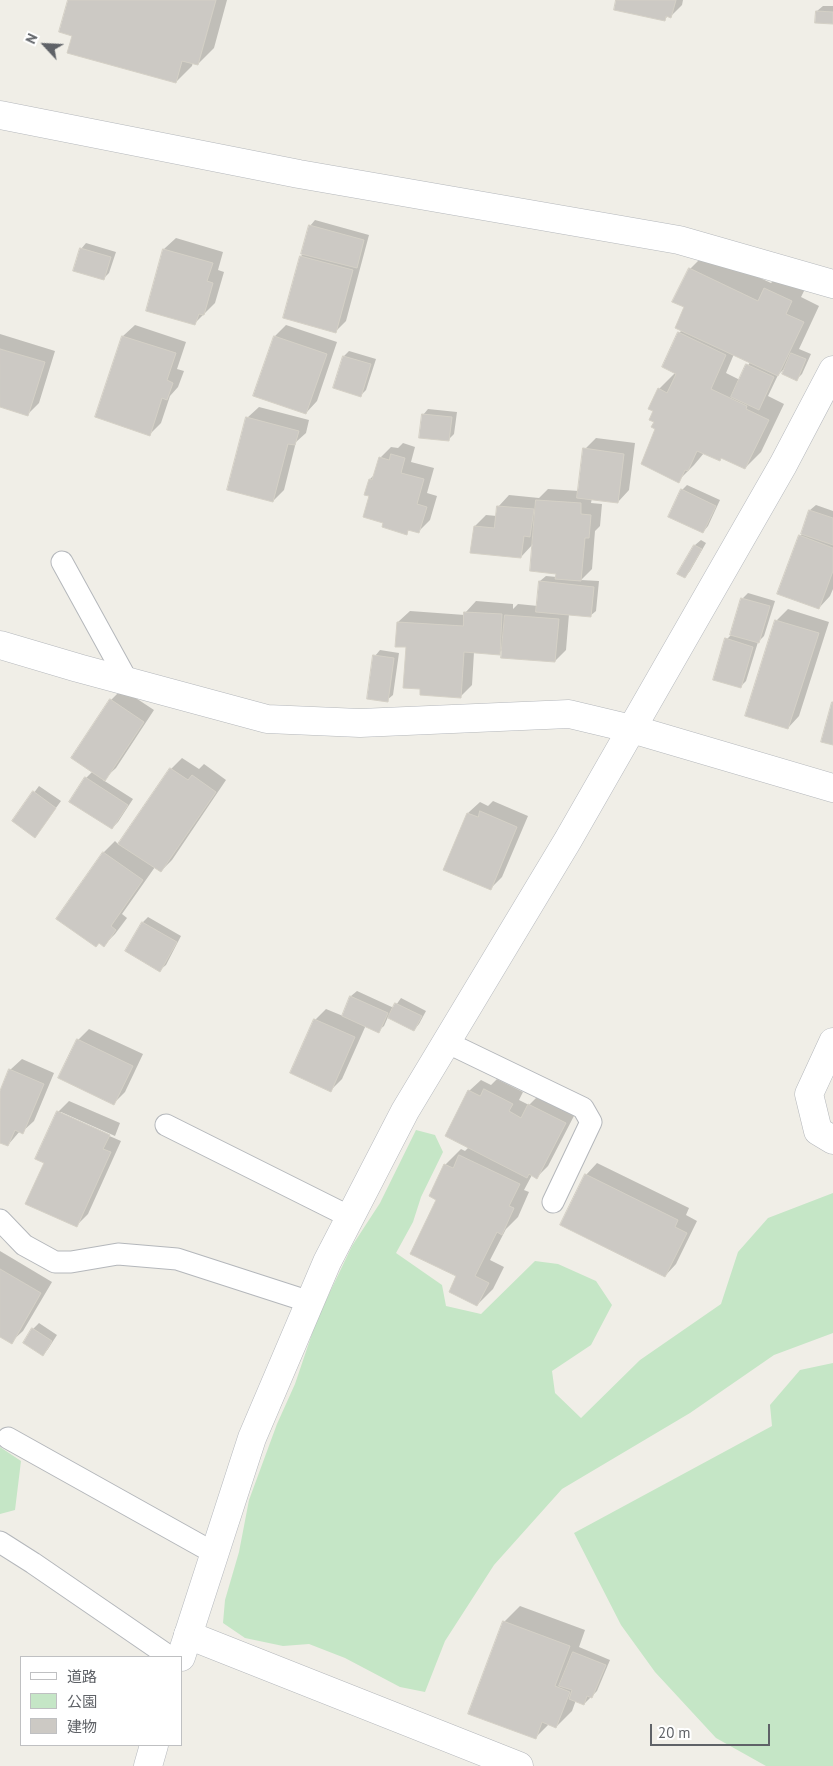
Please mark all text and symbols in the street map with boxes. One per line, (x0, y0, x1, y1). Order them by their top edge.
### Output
north arrow (20, 20, 70, 70)
text: N (21, 31, 42, 47)
legend (20, 1656, 182, 1746)
text: 道路 (67, 1667, 97, 1686)
text: 公園 (67, 1692, 97, 1711)
scale bar (653, 1714, 773, 1746)
text: 建物 (67, 1717, 97, 1736)
text: 20 m (658, 1723, 691, 1742)

